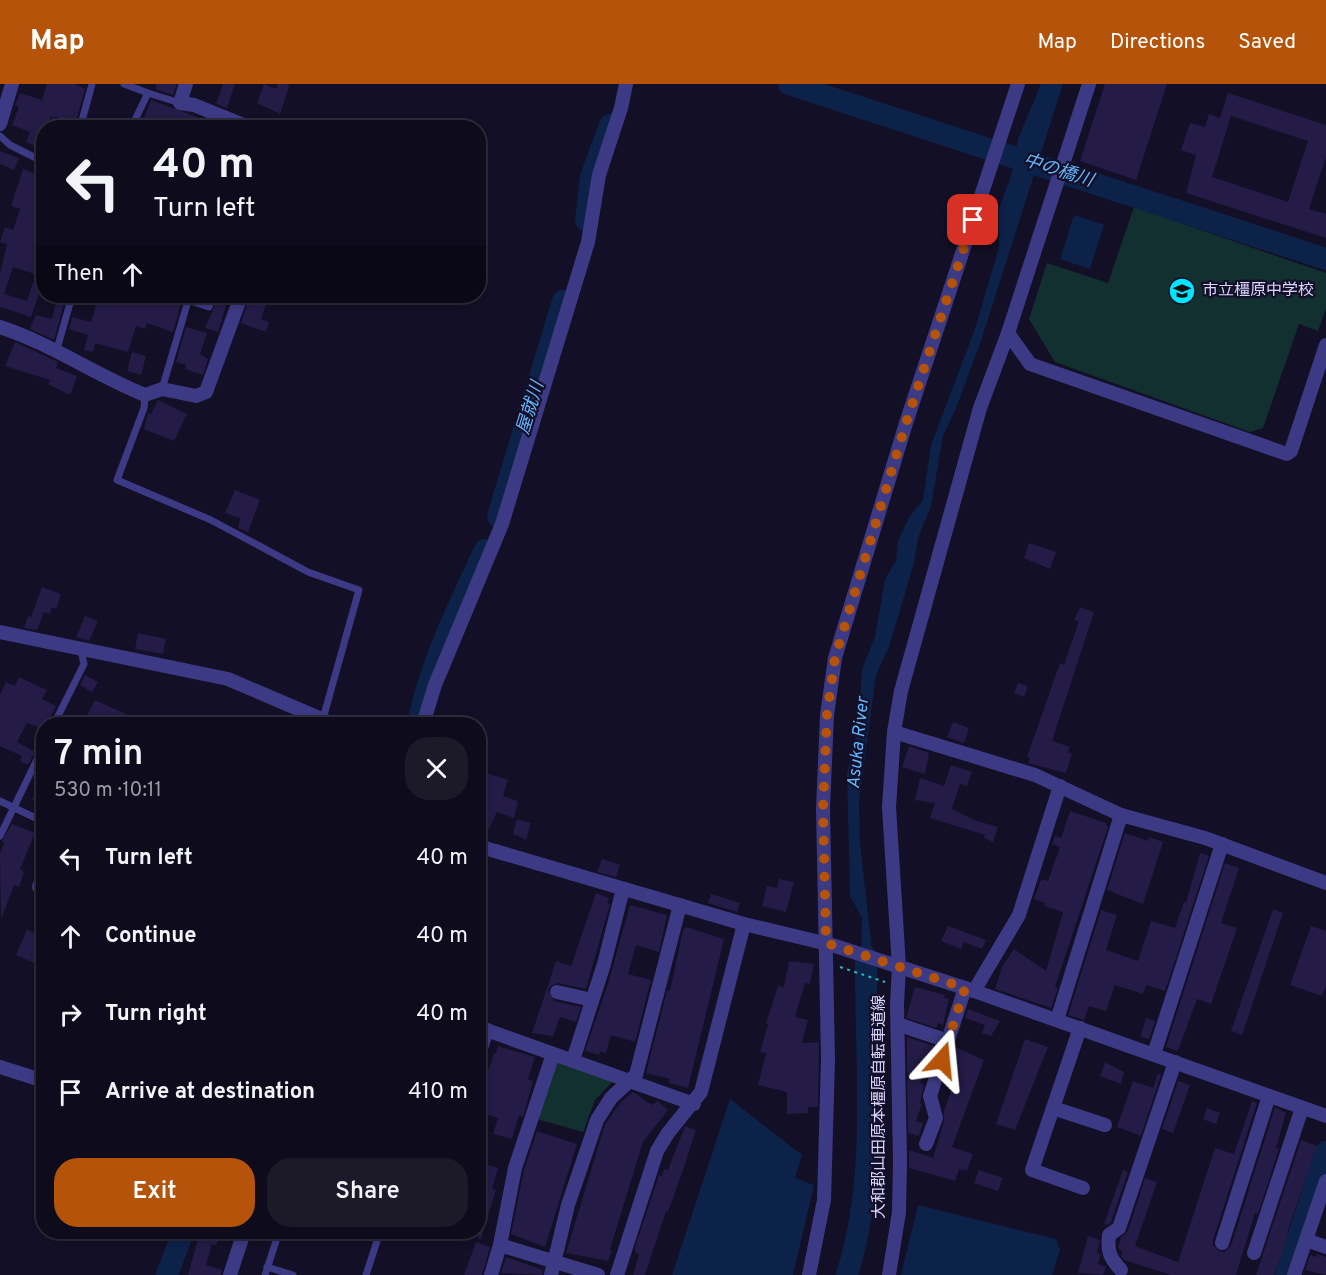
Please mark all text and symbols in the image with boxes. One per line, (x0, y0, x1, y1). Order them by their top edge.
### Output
text: Map (30, 24, 85, 60)
text: Map (1037, 29, 1077, 56)
text: Directions (1110, 29, 1205, 56)
text: Saved (1238, 29, 1296, 56)
text: 40 m (153, 140, 255, 193)
icon: left (54, 144, 132, 222)
water label: 中の橋川 (1020, 149, 1098, 194)
text: Turn left (153, 192, 255, 226)
pin (947, 194, 998, 245)
icon: arrive (956, 203, 989, 236)
icon: ahead (116, 258, 149, 291)
text: Then (54, 261, 104, 288)
school or university icon: 市立橿原中学校 (1167, 276, 1197, 306)
place label: 市立橿原中学校 (1202, 281, 1314, 301)
water label: 屋就川 (512, 377, 550, 437)
water label: Asuka River (843, 694, 875, 790)
text: 7 min (54, 732, 143, 778)
button: close (405, 737, 468, 800)
text: 530 m · 10:11 (54, 778, 162, 804)
icon: left (54, 842, 87, 875)
text: Turn left (105, 845, 193, 872)
text: 40 m (416, 845, 468, 872)
icon: ahead (54, 920, 87, 953)
text: Continue (105, 923, 196, 950)
text: 40 m (416, 923, 468, 950)
street label: 大和郡山田原本橿原自転車道線 (870, 995, 890, 1219)
icon: right (54, 998, 87, 1031)
text: Turn right (105, 1001, 207, 1028)
text: 40 m (416, 1001, 468, 1028)
position arrow (910, 1028, 974, 1092)
icon: arrive (54, 1076, 87, 1109)
text: Arrive at destination (105, 1079, 315, 1106)
text: 410 m (408, 1079, 468, 1106)
button: Exit (54, 1158, 255, 1227)
button: Share (267, 1158, 468, 1227)

